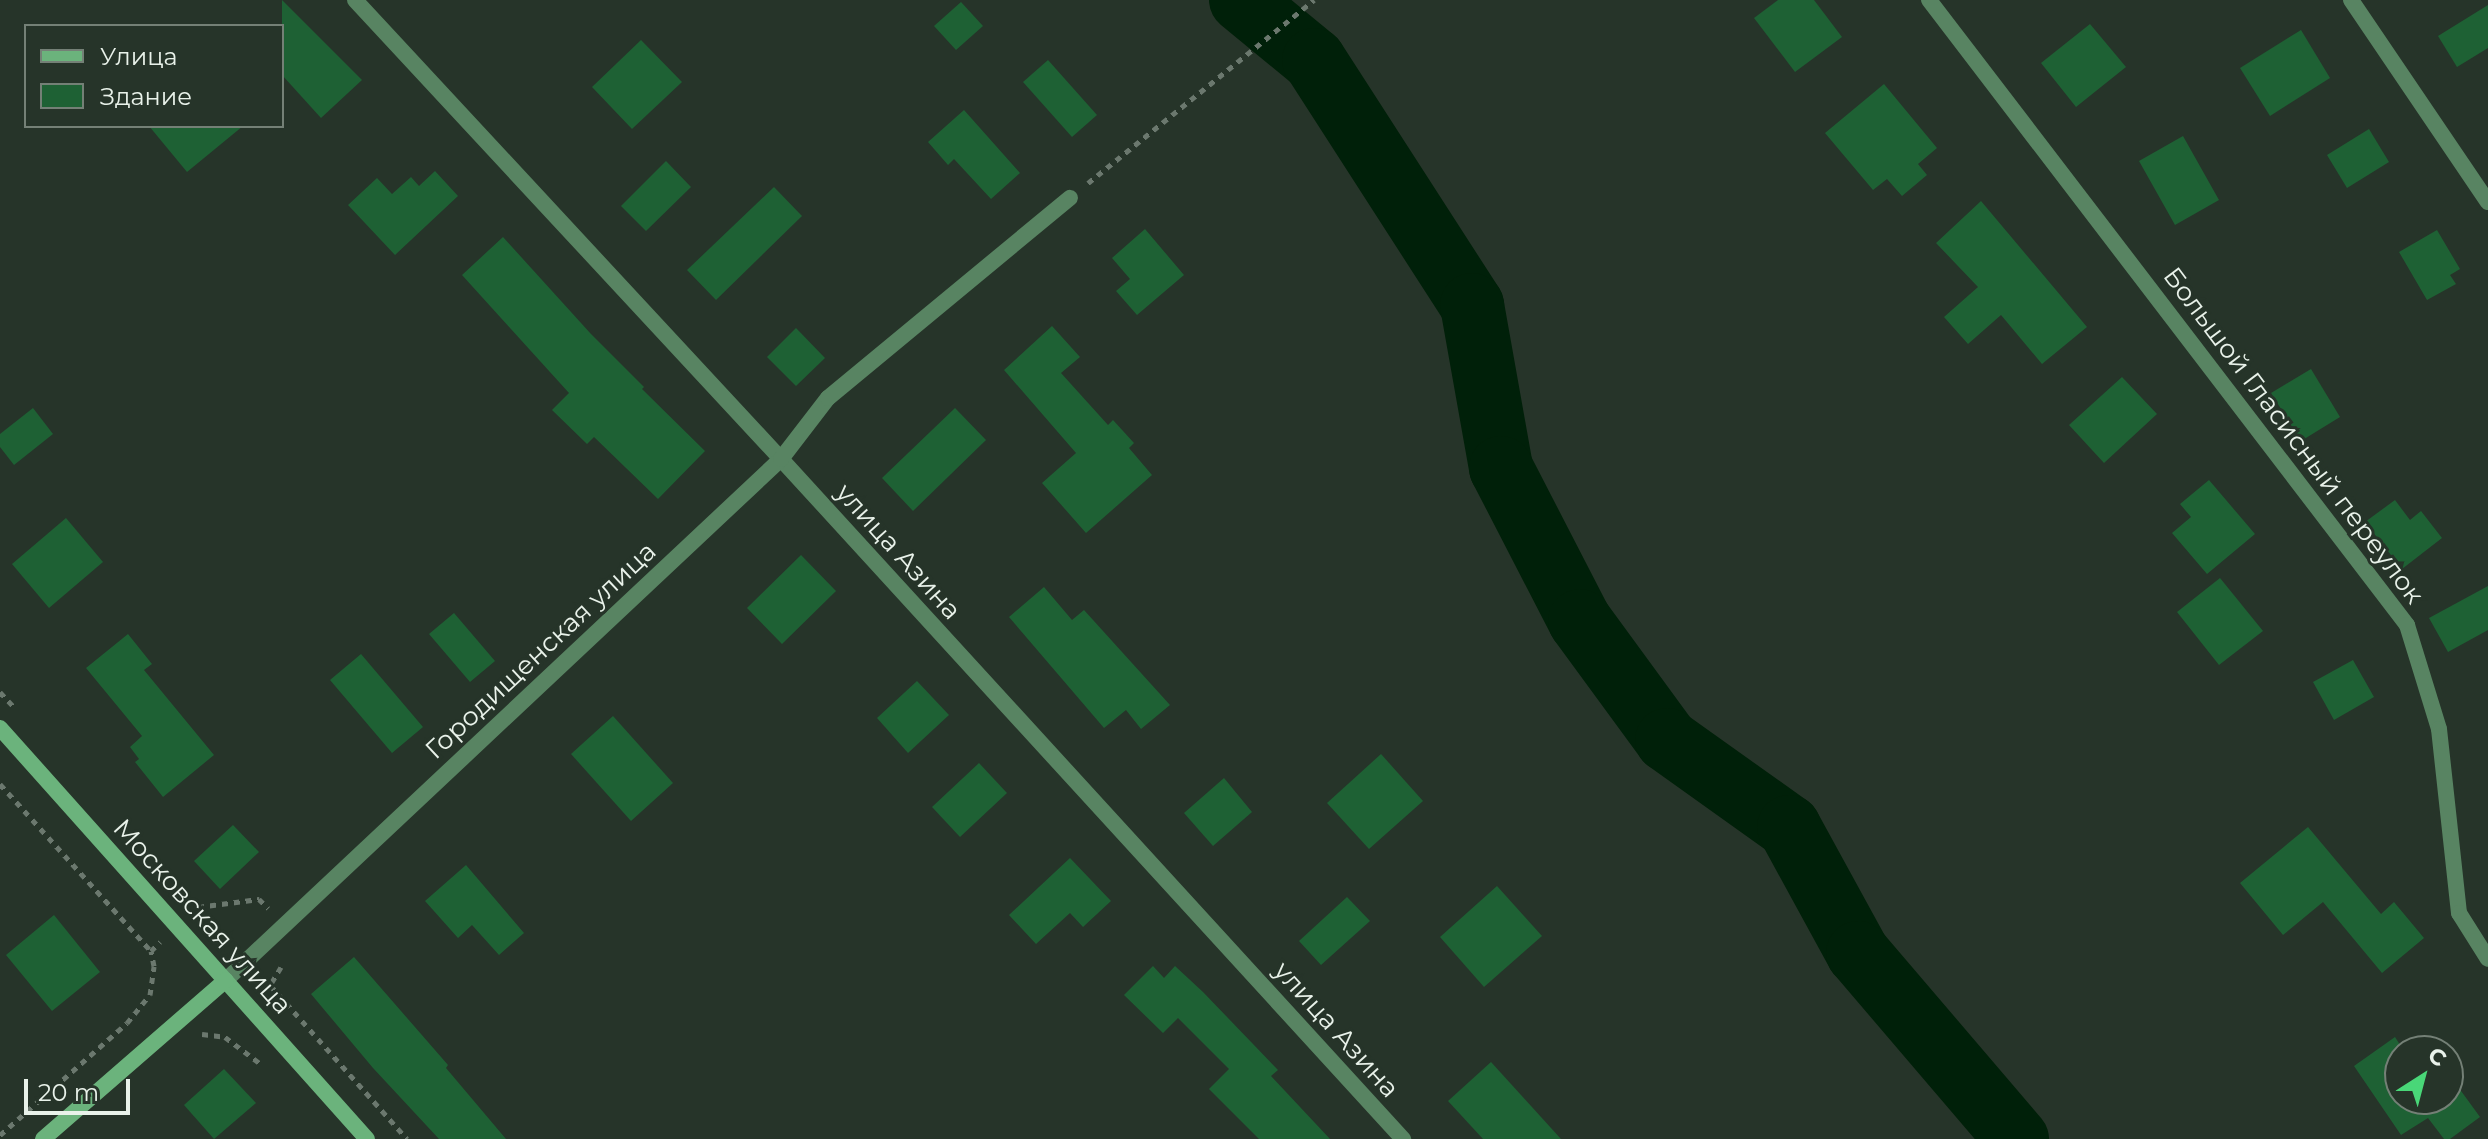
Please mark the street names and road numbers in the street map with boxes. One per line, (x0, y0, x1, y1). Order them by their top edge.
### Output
street label: Большой Гласисный переулок (2156, 262, 2430, 610)
street label: улица Азина (829, 478, 967, 626)
street label: Городищенская улица (419, 536, 663, 766)
street label: Московская улица (106, 813, 298, 1021)
street label: улица Азина (1267, 956, 1405, 1104)

